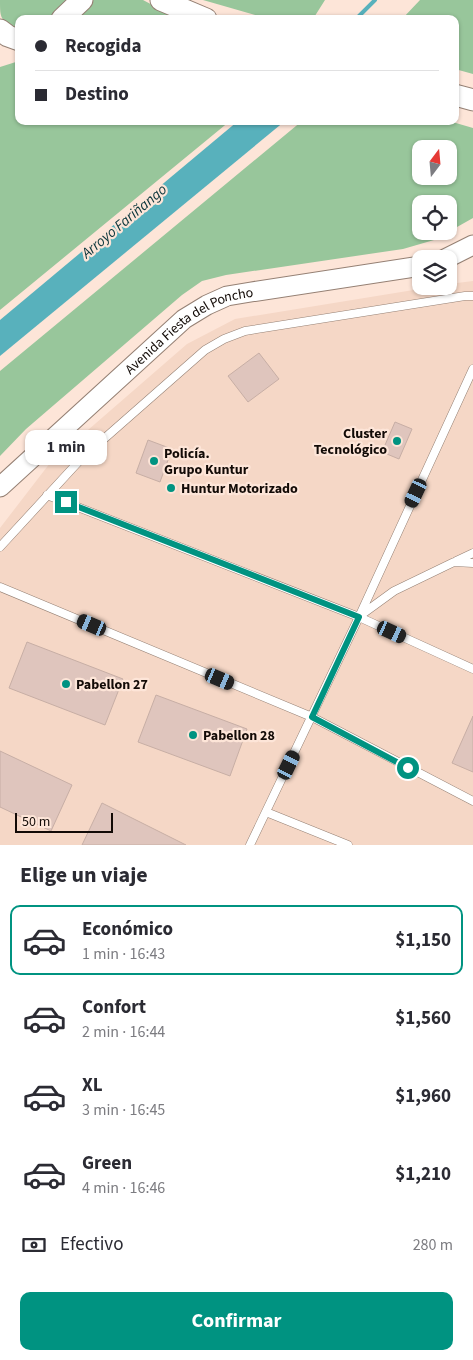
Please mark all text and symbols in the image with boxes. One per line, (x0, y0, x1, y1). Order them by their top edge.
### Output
text: Recogida (65, 33, 142, 60)
text: Destino (65, 81, 129, 108)
north arrow (412, 140, 458, 185)
map controls (412, 140, 457, 295)
water label: Arroyo Fariñango (76, 179, 172, 264)
button: locate (412, 195, 457, 240)
button: layers (412, 250, 457, 295)
street label: Avenida Fiesta del Poncho (121, 283, 255, 379)
place label: Cluster Tecnológico (314, 424, 387, 460)
callout: 1 min (25, 430, 107, 464)
marker: Cluster Tecnológico (391, 435, 403, 447)
text: 1 min (47, 436, 85, 458)
place label: Policía. Grupo Kuntur (164, 444, 249, 480)
marker: Policía. Grupo Kuntur (148, 455, 160, 467)
car (402, 476, 429, 510)
place label: Huntur Motorizado (181, 479, 298, 499)
marker: Huntur Motorizado (165, 482, 177, 494)
route end (55, 491, 77, 513)
car (75, 612, 108, 638)
car (375, 619, 408, 645)
car (203, 666, 236, 692)
place label: Pabellon 27 (76, 675, 148, 695)
marker: Pabellon 27 (60, 678, 72, 690)
place label: Pabellon 28 (203, 726, 275, 746)
marker: Pabellon 28 (187, 729, 199, 741)
car (275, 748, 302, 782)
route start (397, 757, 419, 779)
scale bar (15, 810, 112, 833)
text: 50 m (22, 812, 50, 832)
text: Elige un viaje (20, 859, 148, 891)
text: Económico (82, 916, 173, 943)
icon: car (22, 918, 67, 963)
text: $1,150 (395, 927, 451, 954)
text: 1 min · 16:43 (82, 943, 165, 965)
text: Confort (82, 994, 146, 1021)
icon: car (22, 996, 67, 1041)
text: $1,560 (395, 1005, 451, 1032)
text: 2 min · 16:44 (82, 1021, 165, 1043)
text: XL (82, 1072, 103, 1099)
icon: car (22, 1074, 67, 1119)
text: $1,960 (395, 1083, 451, 1110)
text: 3 min · 16:45 (82, 1099, 165, 1121)
text: Green (82, 1150, 132, 1177)
icon: car (22, 1152, 67, 1197)
text: $1,210 (395, 1161, 451, 1188)
text: 4 min · 16:46 (82, 1177, 165, 1199)
icon: cash (20, 1231, 48, 1259)
text: Efectivo (60, 1231, 123, 1258)
text: 280 m (413, 1234, 453, 1256)
button: Confirmar (20, 1292, 453, 1350)

